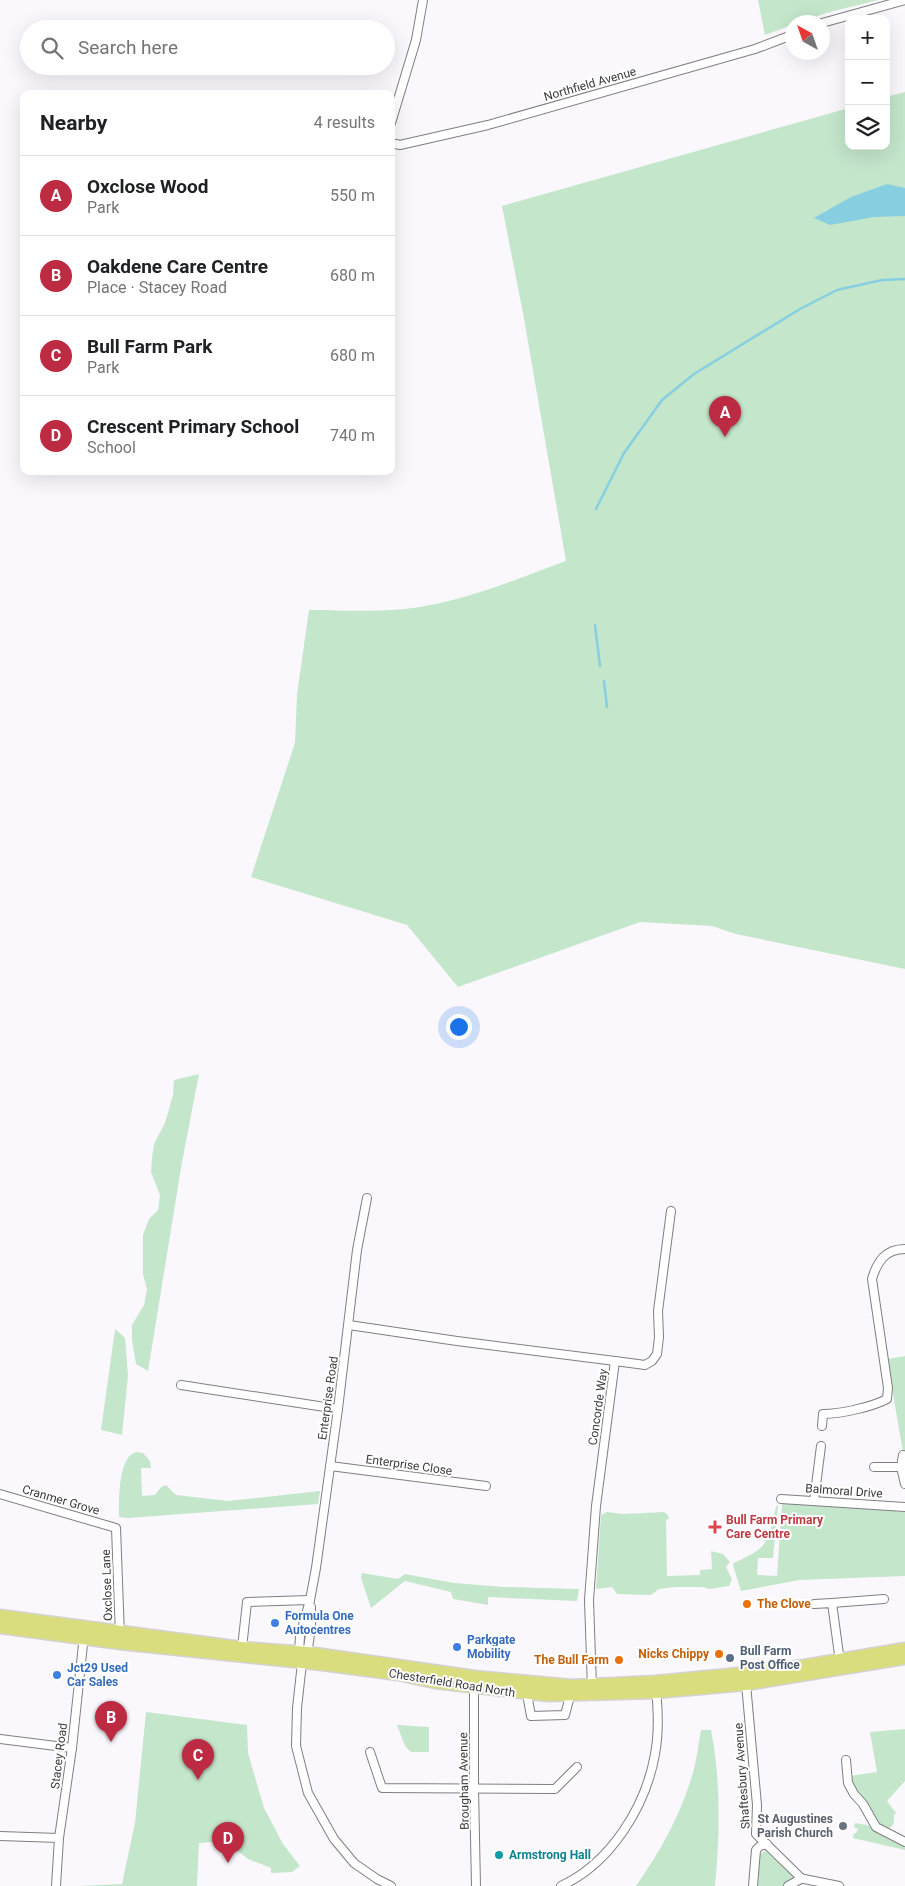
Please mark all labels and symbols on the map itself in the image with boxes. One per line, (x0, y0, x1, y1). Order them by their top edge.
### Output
north arrow (785, 15, 830, 60)
street label: Northfield Avenue (542, 64, 638, 104)
pin: A (709, 396, 741, 437)
your location (446, 1014, 472, 1040)
street label: Enterprise Road (315, 1355, 341, 1441)
street label: Concorde Way (586, 1368, 610, 1446)
street label: Enterprise Close (365, 1452, 453, 1478)
street label: Balmoral Drive (805, 1481, 883, 1501)
street label: Cranmer Grove (21, 1482, 101, 1518)
place label: Bull Farm Primary Care Centre (726, 1513, 824, 1541)
marker: Bull Farm Primary Care Centre (708, 1520, 722, 1534)
street label: Oxclose Lane (99, 1549, 115, 1621)
place label: The Clove (757, 1597, 811, 1611)
marker: The Clove (741, 1598, 753, 1610)
place label: Formula One Autocentres (285, 1609, 354, 1637)
marker: Formula One Autocentres (269, 1617, 281, 1629)
place label: Parkgate Mobility (467, 1633, 516, 1661)
marker: Parkgate Mobility (451, 1641, 463, 1653)
place label: Bull Farm Post Office (740, 1644, 800, 1672)
place label: Nicks Chippy (638, 1647, 710, 1661)
marker: Nicks Chippy (713, 1648, 725, 1660)
marker: Bull Farm Post Office (724, 1652, 736, 1664)
place label: The Bull Farm (534, 1653, 609, 1667)
marker: The Bull Farm (613, 1654, 625, 1666)
place label: Jct29 Used Car Sales (67, 1661, 128, 1689)
street label: Chesterfield Road North (388, 1666, 516, 1700)
marker: Jct29 Used Car Sales (51, 1669, 63, 1681)
pin: B (95, 1701, 127, 1742)
street label: Stacey Road (48, 1722, 70, 1790)
street label: Shaftesbury Avenue (731, 1722, 753, 1830)
street label: Brougham Avenue (456, 1732, 472, 1830)
pin: C (182, 1739, 214, 1780)
place label: St Augustines Parish Church (757, 1812, 833, 1840)
marker: St Augustines Parish Church (837, 1820, 849, 1832)
pin: D (212, 1822, 244, 1863)
place label: Armstrong Hall (509, 1848, 591, 1862)
marker: Armstrong Hall (493, 1849, 505, 1861)

